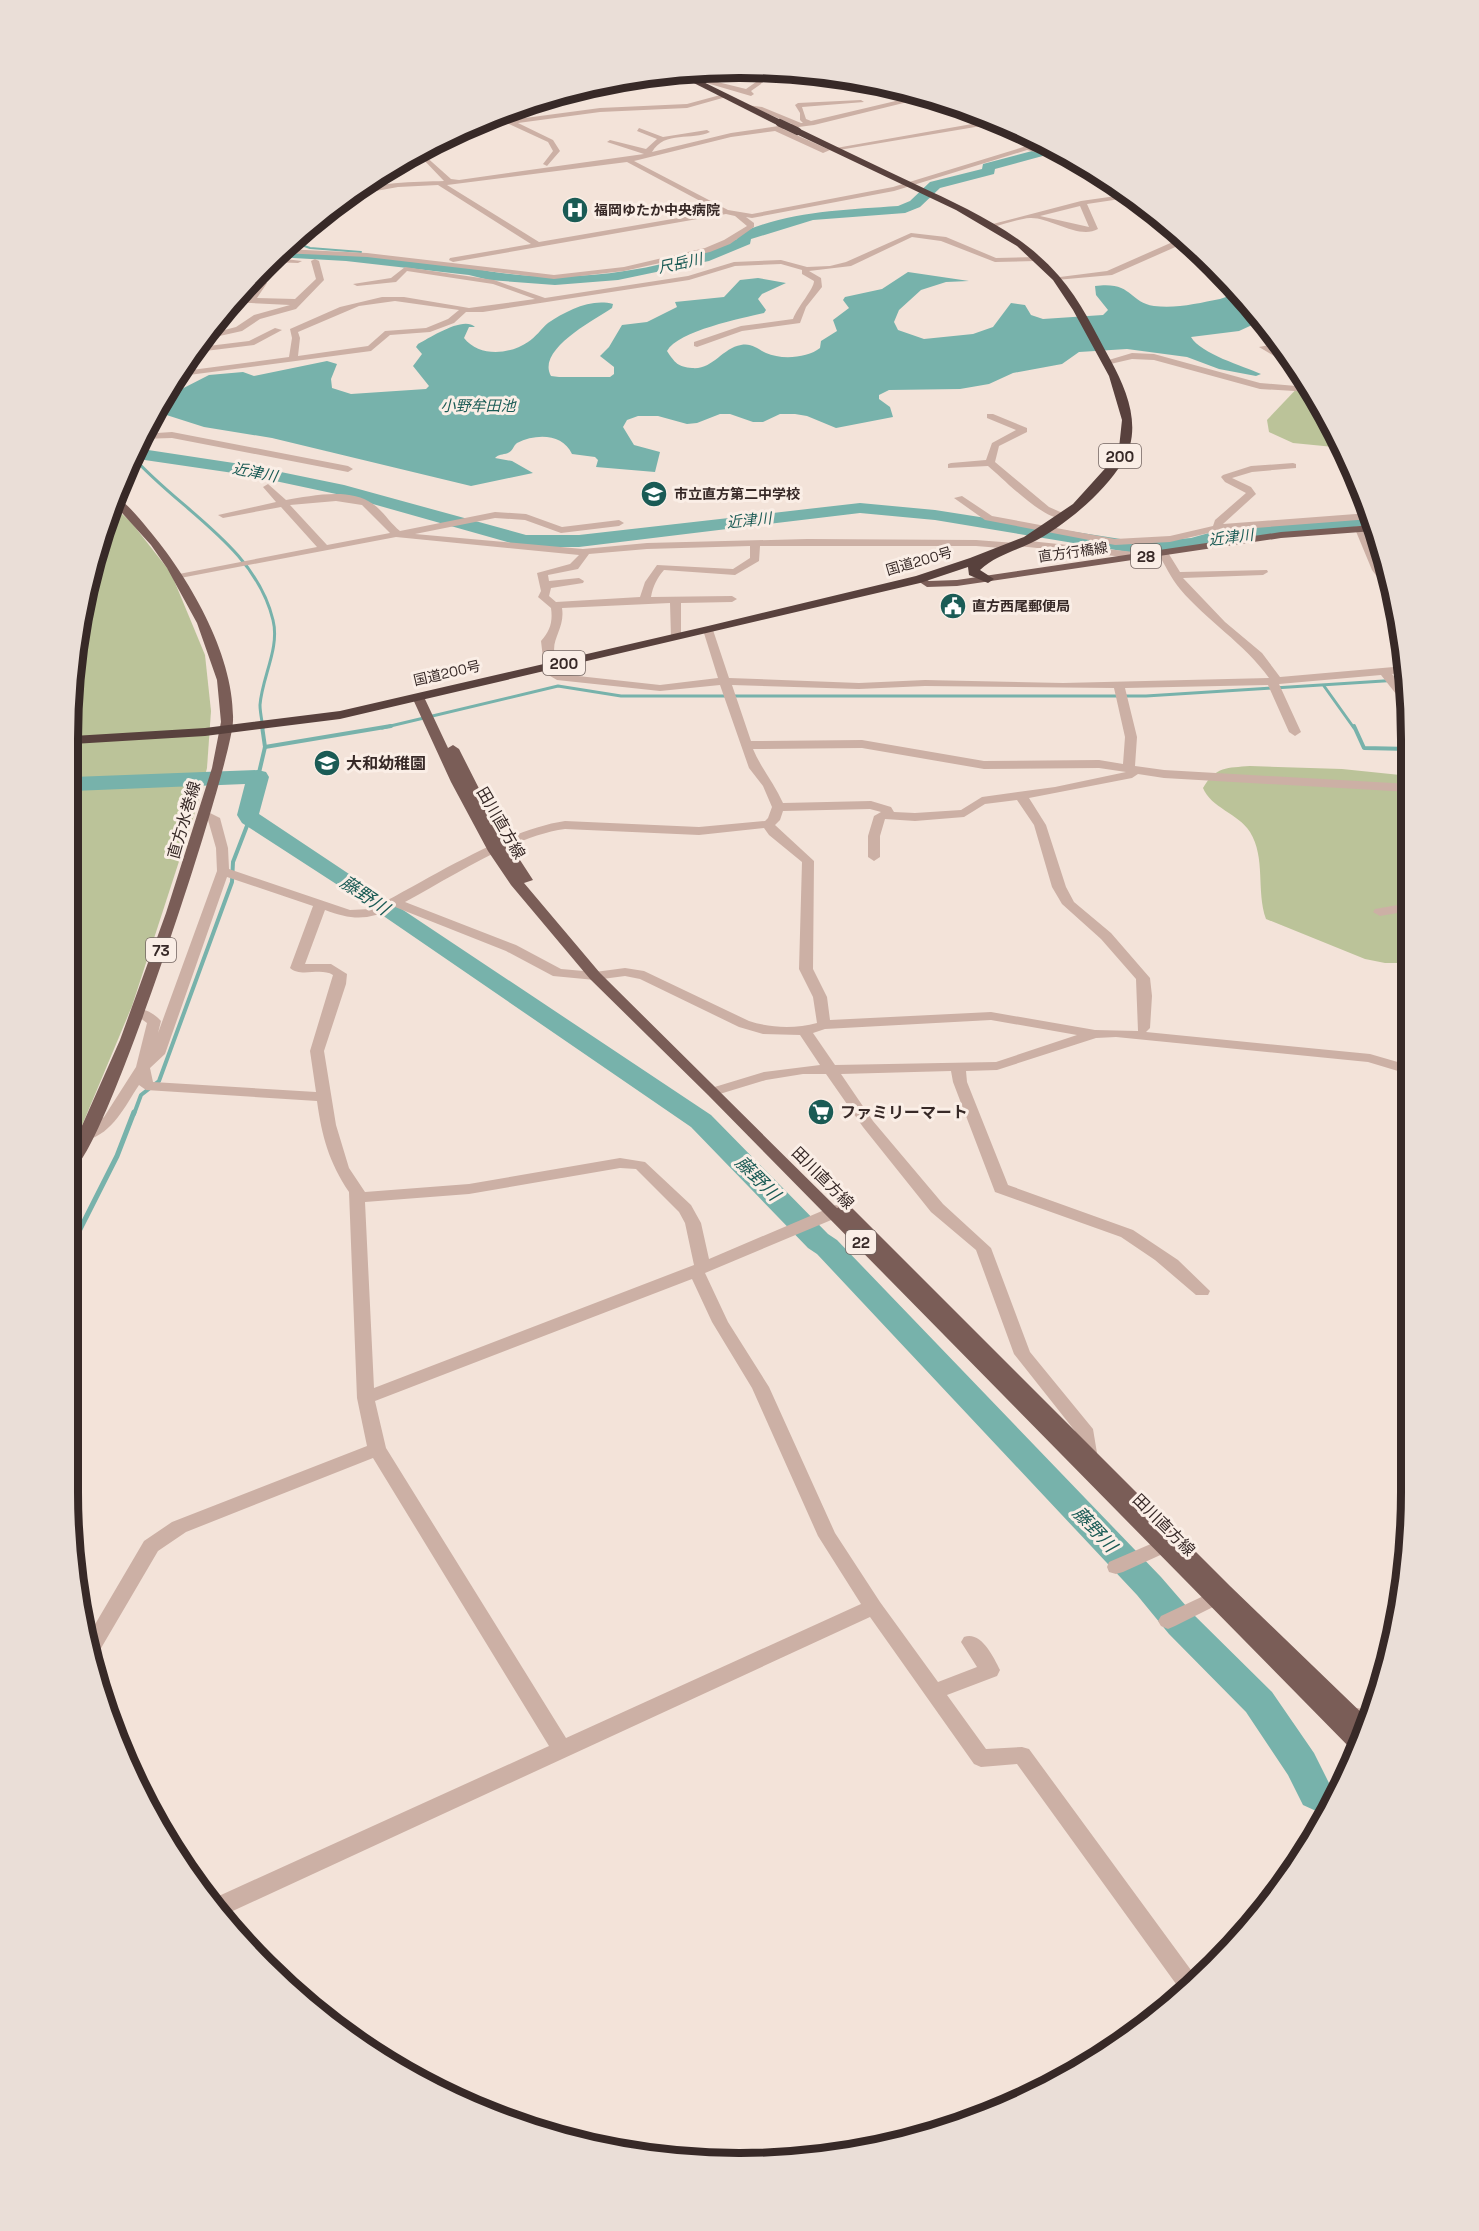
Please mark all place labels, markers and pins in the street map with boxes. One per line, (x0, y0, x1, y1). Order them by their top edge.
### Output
hospital icon: 福岡ゆたか中央病院 (560, 195, 590, 225)
place label: 福岡ゆたか中央病院 (594, 201, 720, 219)
school or university icon: 市立直方第二中学校 (639, 479, 669, 509)
place label: 市立直方第二中学校 (674, 485, 800, 503)
public building icon: 直方西尾郵便局 (938, 591, 968, 621)
place label: 直方西尾郵便局 (972, 597, 1070, 615)
school or university icon: 大和幼稚園 (312, 748, 342, 778)
place label: 大和幼稚園 (346, 753, 426, 774)
supermarket icon: ファミリーマート (806, 1097, 836, 1127)
place label: ファミリーマート (840, 1102, 968, 1123)

